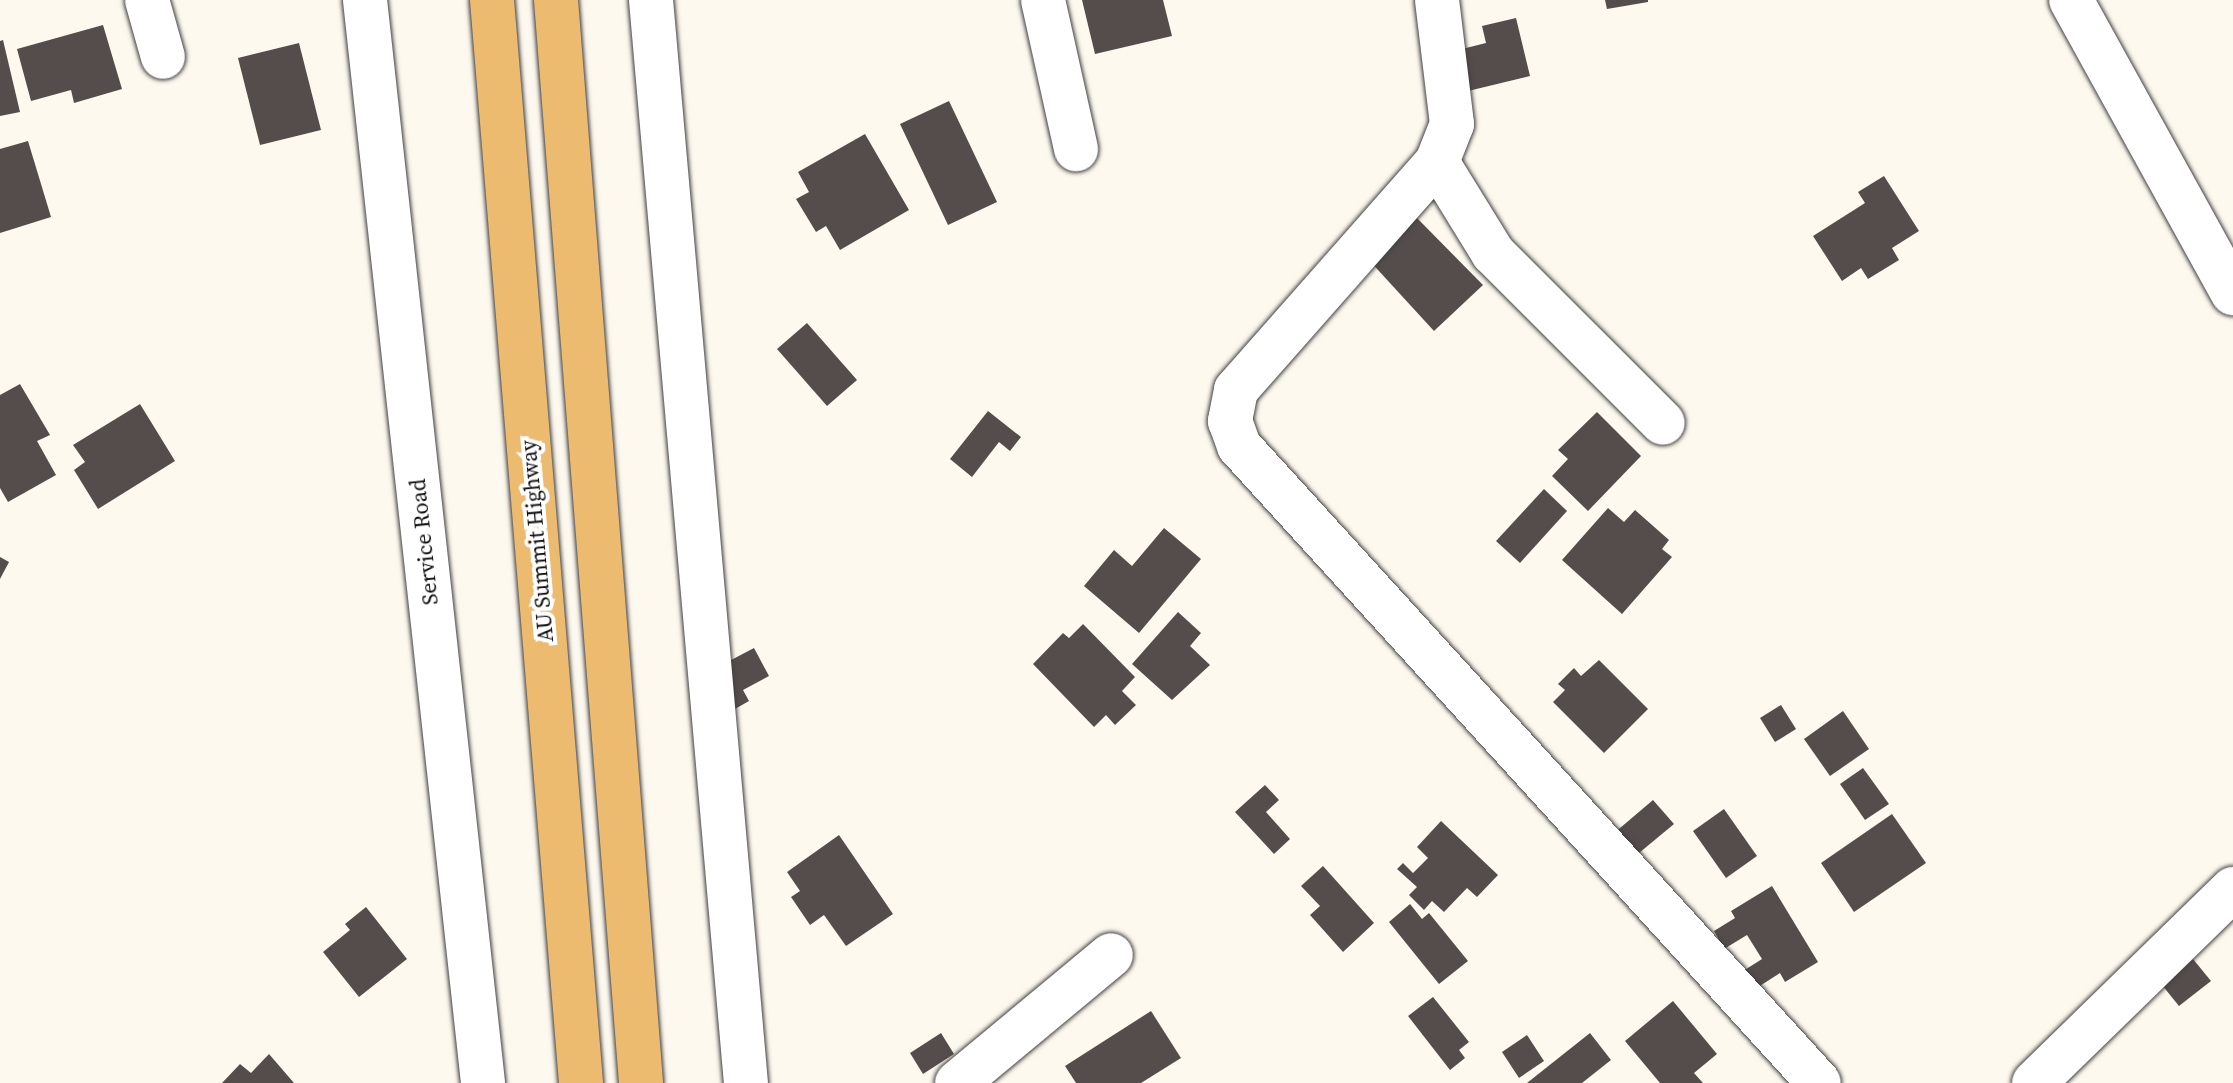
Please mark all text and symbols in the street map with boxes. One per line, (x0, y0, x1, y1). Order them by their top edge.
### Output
street label: AU Summit Highway (515, 439, 559, 643)
street label: Service Road (404, 478, 444, 606)

